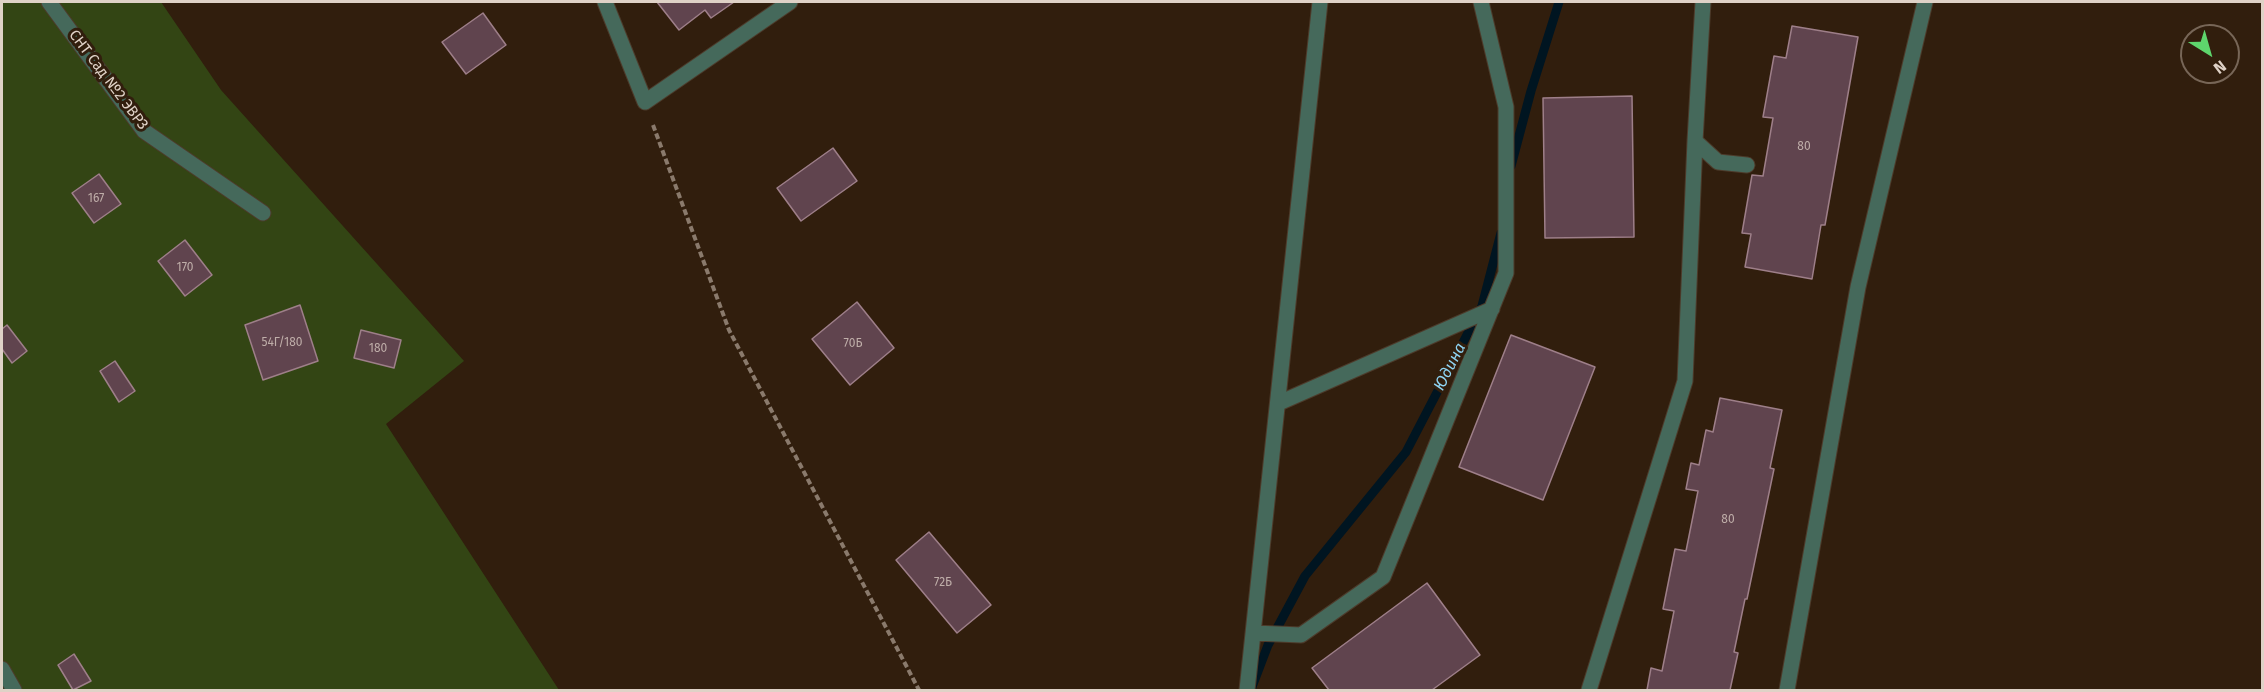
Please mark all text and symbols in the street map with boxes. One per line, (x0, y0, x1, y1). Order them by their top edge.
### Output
north arrow (2180, 24, 2240, 84)
street label: СНТ Сад №2 ЭВРЗ (65, 26, 151, 134)
text: N (2210, 56, 2230, 78)
house number: 80 (1797, 140, 1811, 154)
house number: 167 (88, 192, 104, 206)
house number: 170 (176, 261, 194, 275)
house number: 54Г/180 (261, 336, 303, 350)
house number: 70Б (844, 337, 862, 351)
water label: Юдина (1430, 340, 1470, 394)
house number: 180 (369, 342, 387, 356)
house number: 80 (1721, 513, 1735, 527)
house number: 72Б (934, 576, 952, 590)

